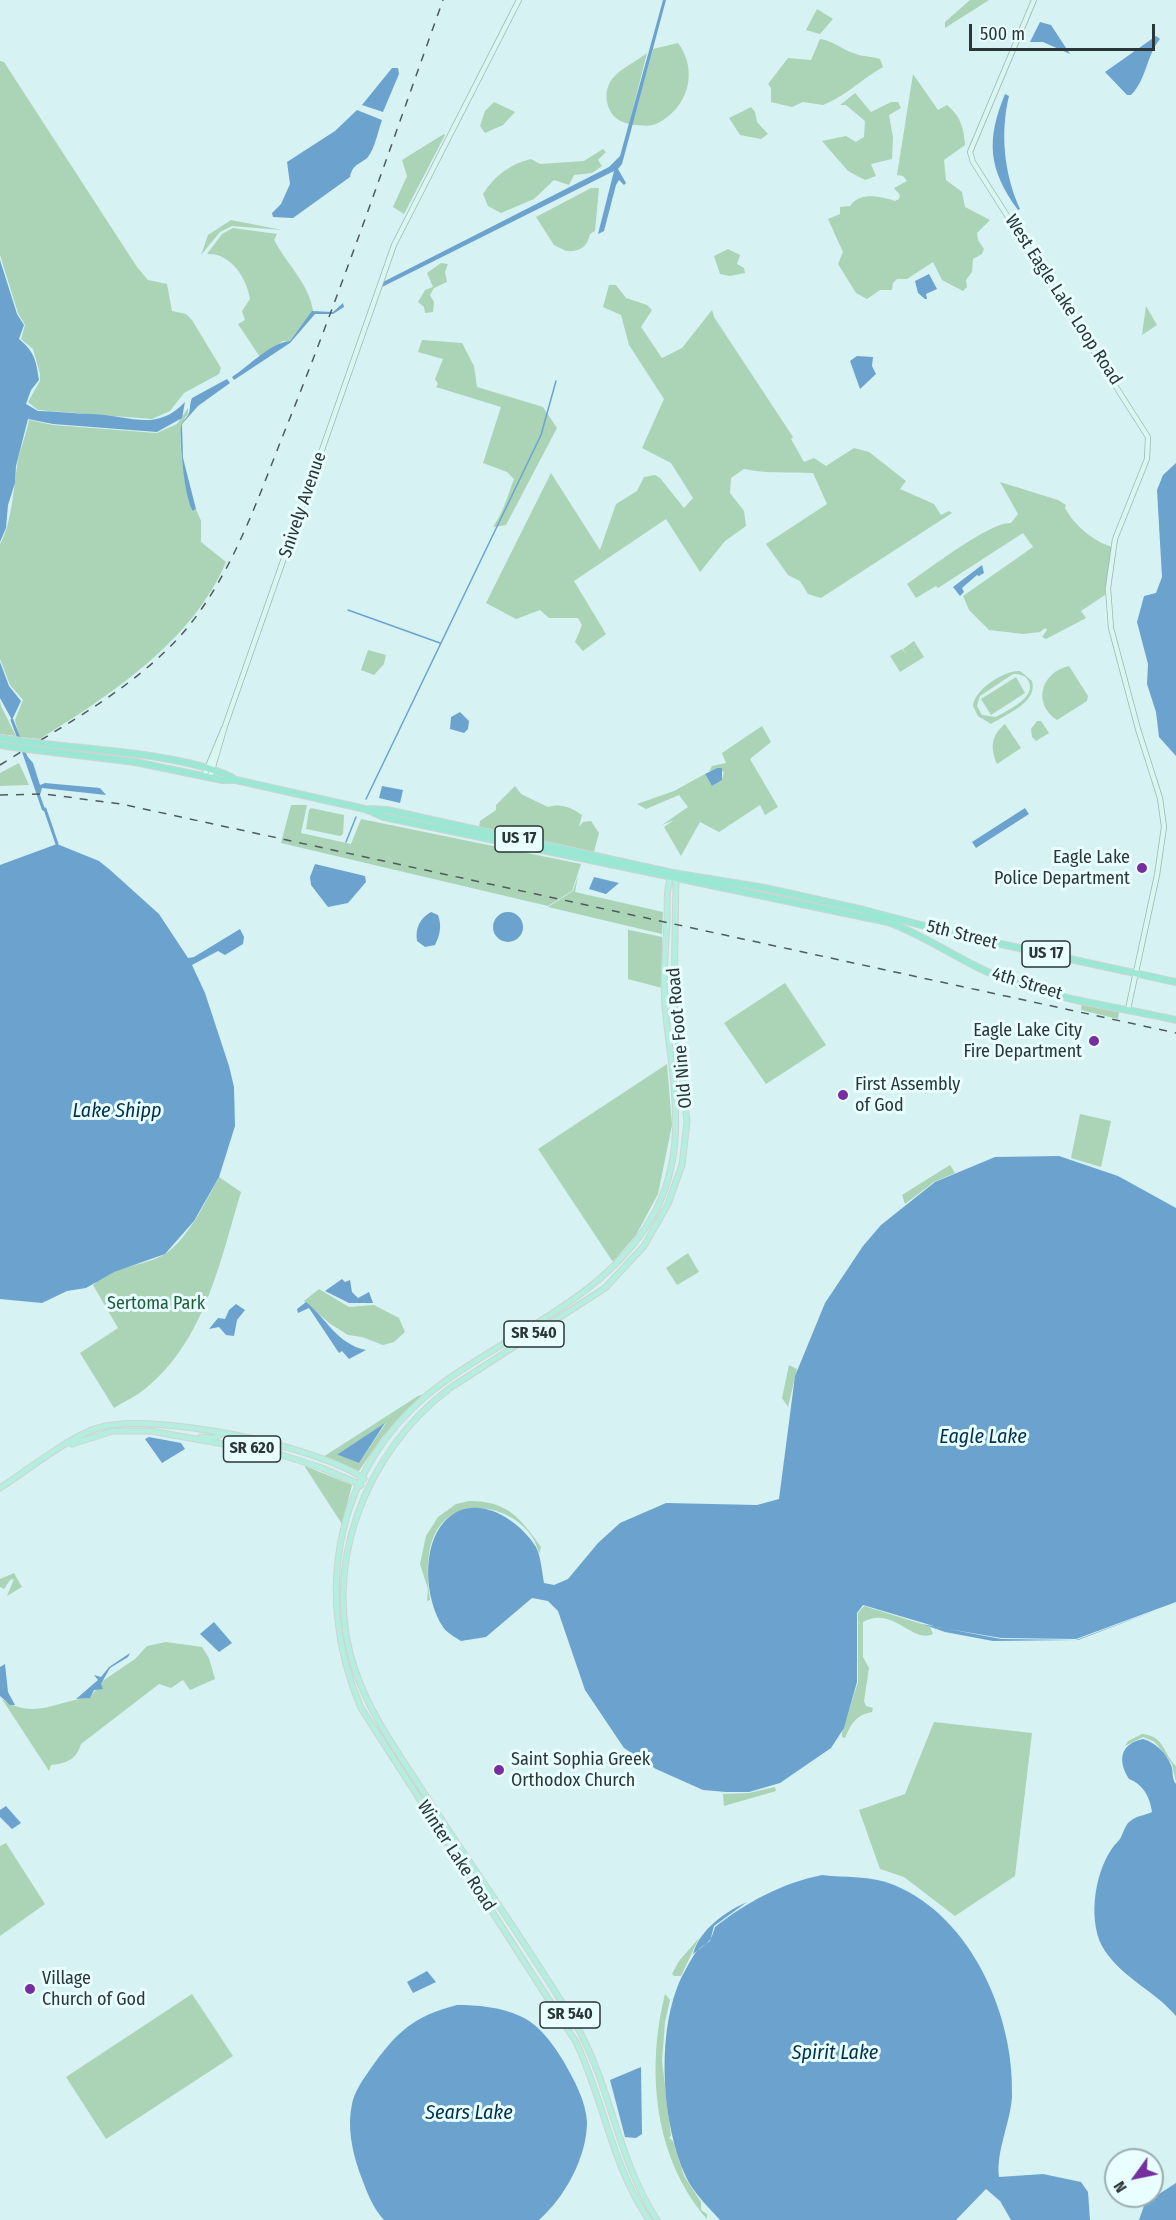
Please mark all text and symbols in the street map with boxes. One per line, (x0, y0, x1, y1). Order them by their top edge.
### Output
scale bar (972, 12, 1158, 50)
text: 500 m (980, 23, 1025, 45)
street label: West Eagle Lake Loop Road (1000, 211, 1126, 389)
street label: Snively Avenue (275, 449, 331, 561)
road number: US 17 (495, 826, 543, 852)
place label: Eagle Lake Police Department (994, 847, 1130, 890)
marker: Eagle Lake Police Department (1135, 861, 1149, 875)
street label: 5th Street (924, 916, 1000, 954)
road number: US 17 (1022, 941, 1070, 967)
street label: 4th Street (989, 963, 1065, 1005)
street label: Old Nine Foot Road (663, 967, 697, 1109)
place label: Eagle Lake City Fire Department (963, 1020, 1082, 1062)
marker: Eagle Lake City Fire Department (1087, 1034, 1101, 1048)
place label: First Assembly of God (855, 1074, 960, 1116)
marker: First Assembly of God (836, 1088, 850, 1102)
water label: Lake Shipp (72, 1099, 162, 1123)
park label: Sertoma Park (107, 1293, 205, 1315)
road number: SR 540 (504, 1321, 564, 1347)
water label: Eagle Lake (939, 1425, 1027, 1449)
road number: SR 620 (224, 1436, 280, 1462)
place label: Saint Sophia Greek Orthodox Church (511, 1749, 650, 1792)
marker: Saint Sophia Greek Orthodox Church (492, 1763, 506, 1777)
street label: Winter Lake Road (412, 1797, 500, 1915)
place label: Village Church of God (42, 1968, 146, 2010)
marker: Village Church of God (23, 1982, 37, 1996)
road number: SR 540 (540, 2002, 600, 2028)
water label: Spirit Lake (792, 2041, 878, 2065)
water label: Sears Lake (425, 2101, 513, 2125)
north arrow (1104, 2148, 1164, 2208)
text: N (1110, 2178, 1131, 2196)

